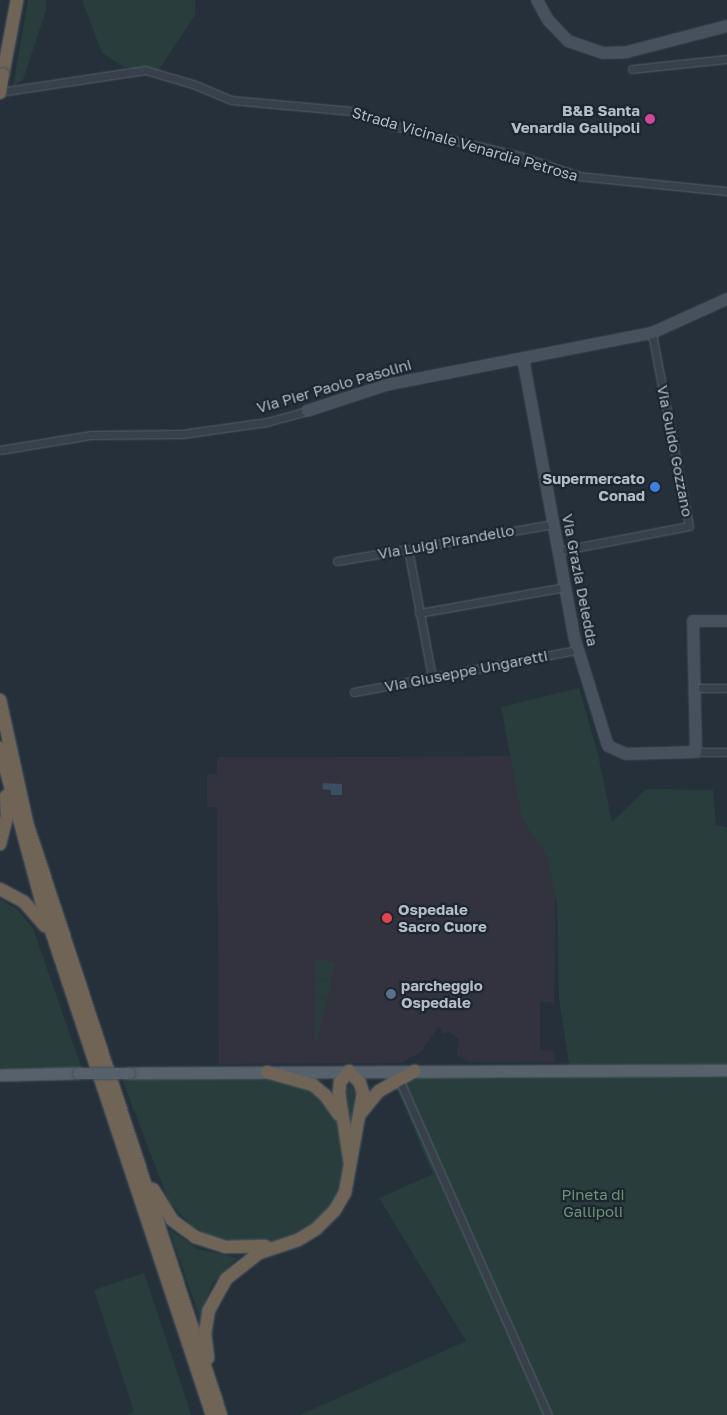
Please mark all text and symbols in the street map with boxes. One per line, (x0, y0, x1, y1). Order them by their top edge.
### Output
place label: B&B Santa Venardia Gallipoli (511, 101, 640, 136)
street label: Strada Vicinale Venardia Petrosa (350, 103, 580, 185)
marker: B&B Santa Venardia Gallipoli (644, 113, 656, 125)
street label: Via Pier Paolo Pasolini (255, 355, 413, 417)
street label: Via Guido Gozzano (653, 384, 697, 518)
place label: Supermercato Conad (542, 469, 645, 504)
marker: Supermercato Conad (649, 481, 661, 493)
street label: Via Grazia Deledda (558, 512, 602, 648)
street label: Via Luigi Pirandello (376, 521, 516, 563)
street label: Via Giuseppe Ungaretti (383, 646, 549, 696)
place label: Ospedale Sacro Cuore (398, 900, 487, 935)
marker: Ospedale Sacro Cuore (380, 911, 394, 925)
place label: parcheggio Ospedale (401, 976, 483, 1011)
marker: parcheggio Ospedale (385, 988, 397, 1000)
park label: Pineta di Gallipoli (561, 1185, 625, 1220)

